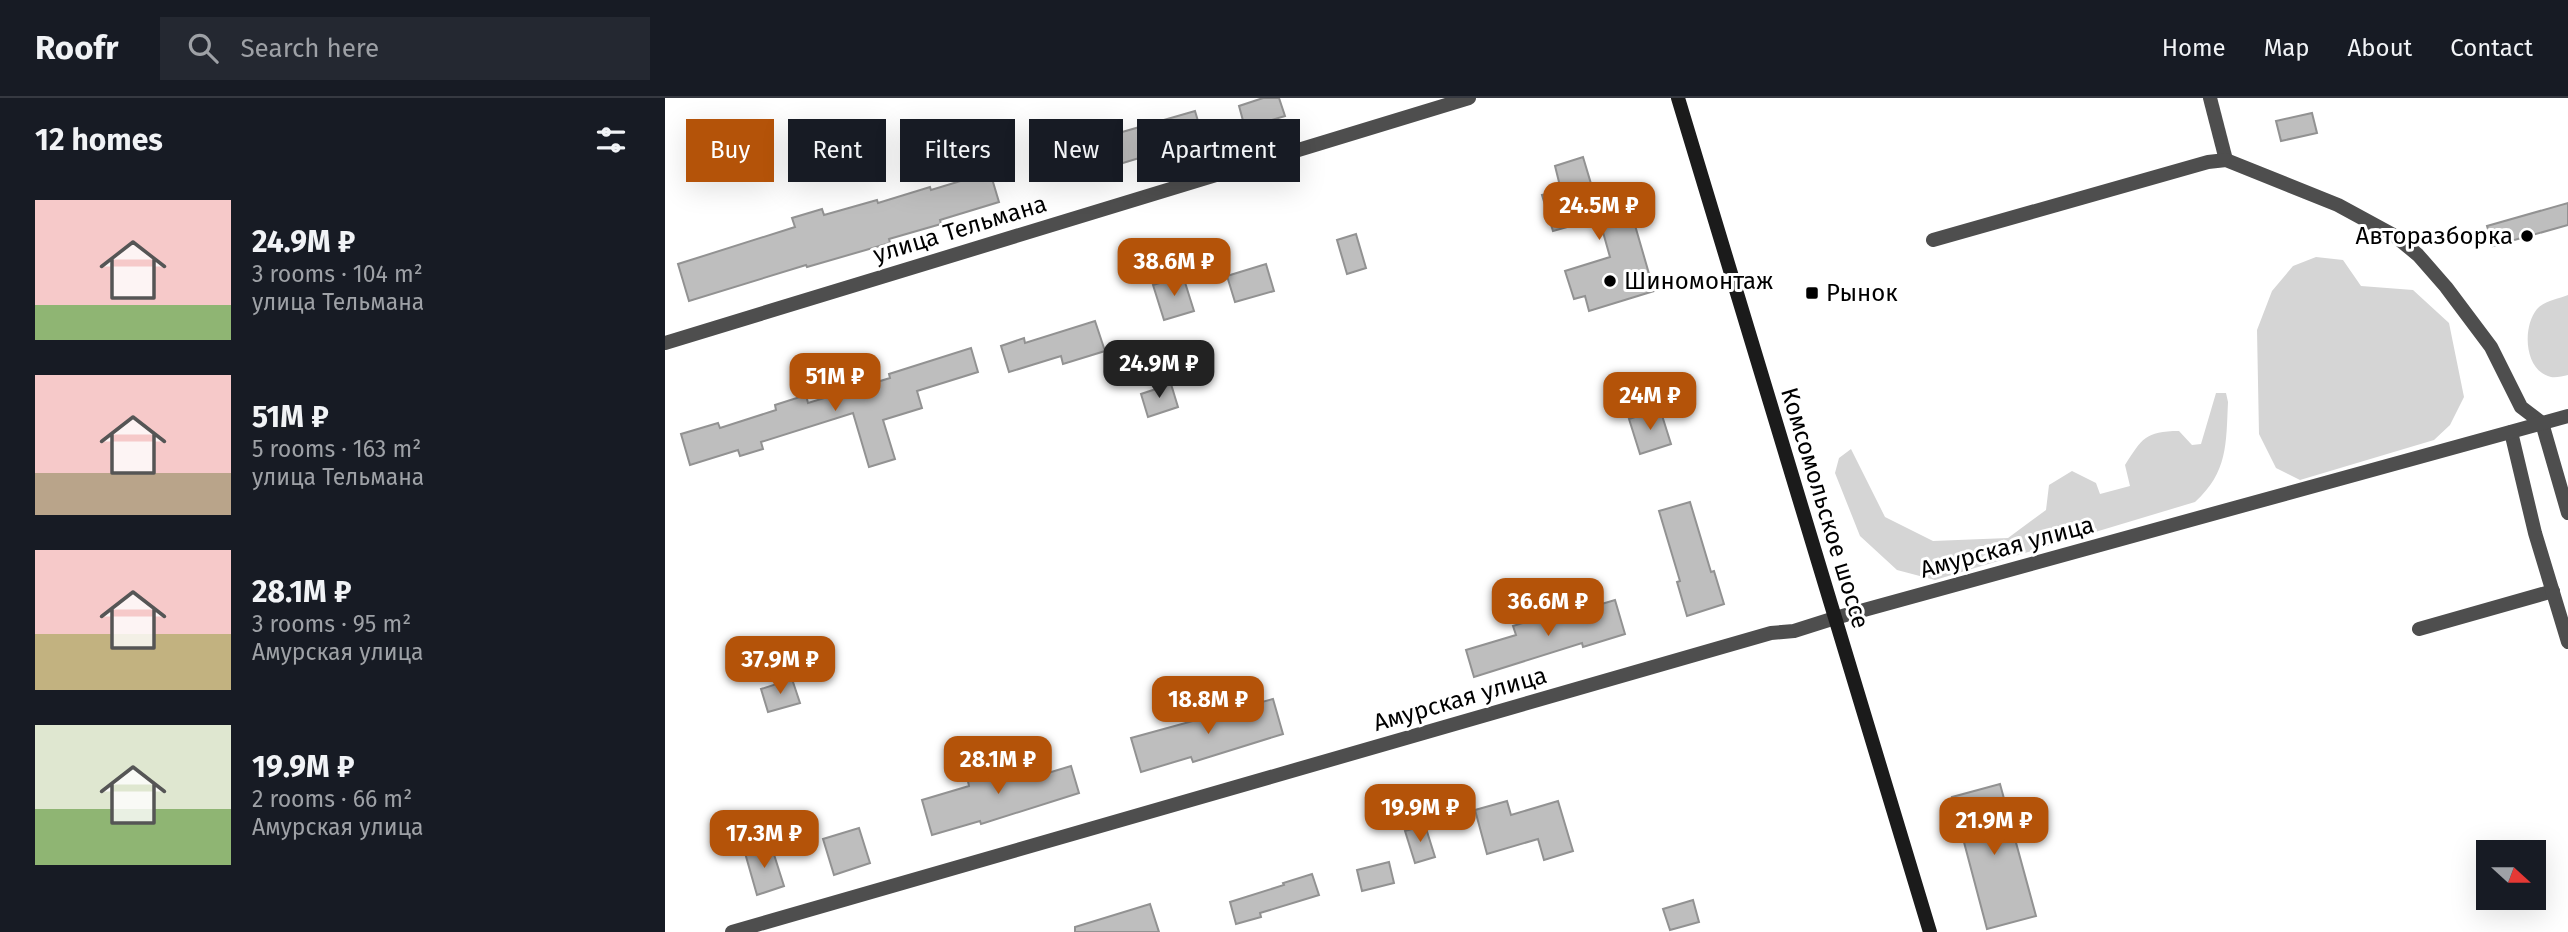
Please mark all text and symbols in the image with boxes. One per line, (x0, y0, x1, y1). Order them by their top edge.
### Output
search box (160, 17, 650, 80)
text: Roofr (35, 28, 118, 68)
icon: search (184, 29, 222, 67)
text: Search here (240, 33, 379, 64)
text: Home (2162, 34, 2226, 62)
text: Map (2264, 34, 2310, 62)
text: About (2348, 34, 2412, 62)
text: Contact (2450, 34, 2533, 62)
chip: Buy (686, 119, 774, 182)
chip: Rent (788, 119, 886, 182)
chip: Filters (900, 119, 1015, 182)
chip: New (1029, 119, 1123, 182)
chip: Apartment (1137, 119, 1300, 182)
icon: filters (592, 121, 630, 159)
text: 12 homes (35, 122, 163, 158)
pin: 24.5M ₽ (1534, 183, 1664, 242)
street label: улица Тельмана (870, 189, 1050, 269)
text: 24.5M ₽ (1559, 191, 1639, 219)
place label: Авторазборка (2356, 222, 2513, 250)
text: 24.9M ₽ (252, 224, 355, 260)
icon: home (91, 228, 175, 312)
marker: Авторазборка (2519, 228, 2535, 244)
pin: 38.6M ₽ (1109, 238, 1239, 298)
text: 38.6M ₽ (1134, 247, 1214, 275)
text: 3 rooms · 104 m² (252, 260, 423, 288)
place label: Шиномонтаж (1624, 267, 1773, 295)
marker: Шиномонтаж (1602, 273, 1618, 289)
place label: Рынок (1826, 279, 1898, 307)
marker: Рынок (1804, 285, 1820, 301)
text: улица Тельмана (252, 288, 424, 316)
pin: 24.9M ₽ (1094, 341, 1224, 400)
text: 24.9M ₽ (1119, 349, 1199, 377)
pin: 51M ₽ (786, 354, 884, 413)
text: 51M ₽ (806, 362, 864, 390)
pin: 24M ₽ (1601, 372, 1699, 432)
text: 24M ₽ (1619, 381, 1681, 409)
street label: Комсомольское шоссе (1775, 384, 1875, 632)
text: 51M ₽ (252, 399, 329, 435)
icon: home (91, 403, 175, 487)
text: 5 rooms · 163 m² (252, 435, 421, 463)
text: улица Тельмана (252, 463, 424, 491)
street label: Амурская улица (1917, 510, 2097, 584)
text: 28.1M ₽ (252, 574, 352, 610)
icon: home (91, 578, 175, 662)
pin: 36.6M ₽ (1483, 578, 1613, 638)
text: 36.6M ₽ (1508, 587, 1588, 615)
text: 3 rooms · 95 m² (252, 610, 411, 638)
pin: 37.9M ₽ (715, 636, 845, 696)
text: Амурская улица (252, 638, 423, 666)
text: 37.9M ₽ (741, 645, 819, 673)
street label: Амурская улица (1370, 661, 1550, 737)
pin: 18.8M ₽ (1143, 676, 1273, 736)
text: 18.8M ₽ (1168, 685, 1248, 713)
pin: 28.1M ₽ (933, 736, 1063, 796)
text: 28.1M ₽ (960, 745, 1036, 773)
text: 19.9M ₽ (252, 749, 355, 785)
icon: home (91, 753, 175, 837)
pin: 19.9M ₽ (1355, 784, 1485, 844)
text: 2 rooms · 66 m² (252, 785, 412, 813)
text: 19.9M ₽ (1381, 793, 1459, 821)
pin: 21.9M ₽ (1929, 798, 2059, 857)
text: 21.9M ₽ (1955, 806, 2033, 834)
pin: 17.3M ₽ (699, 810, 829, 870)
text: Амурская улица (252, 813, 423, 841)
text: 17.3M ₽ (726, 819, 802, 847)
north arrow (2476, 840, 2546, 910)
map controls (2476, 840, 2546, 910)

